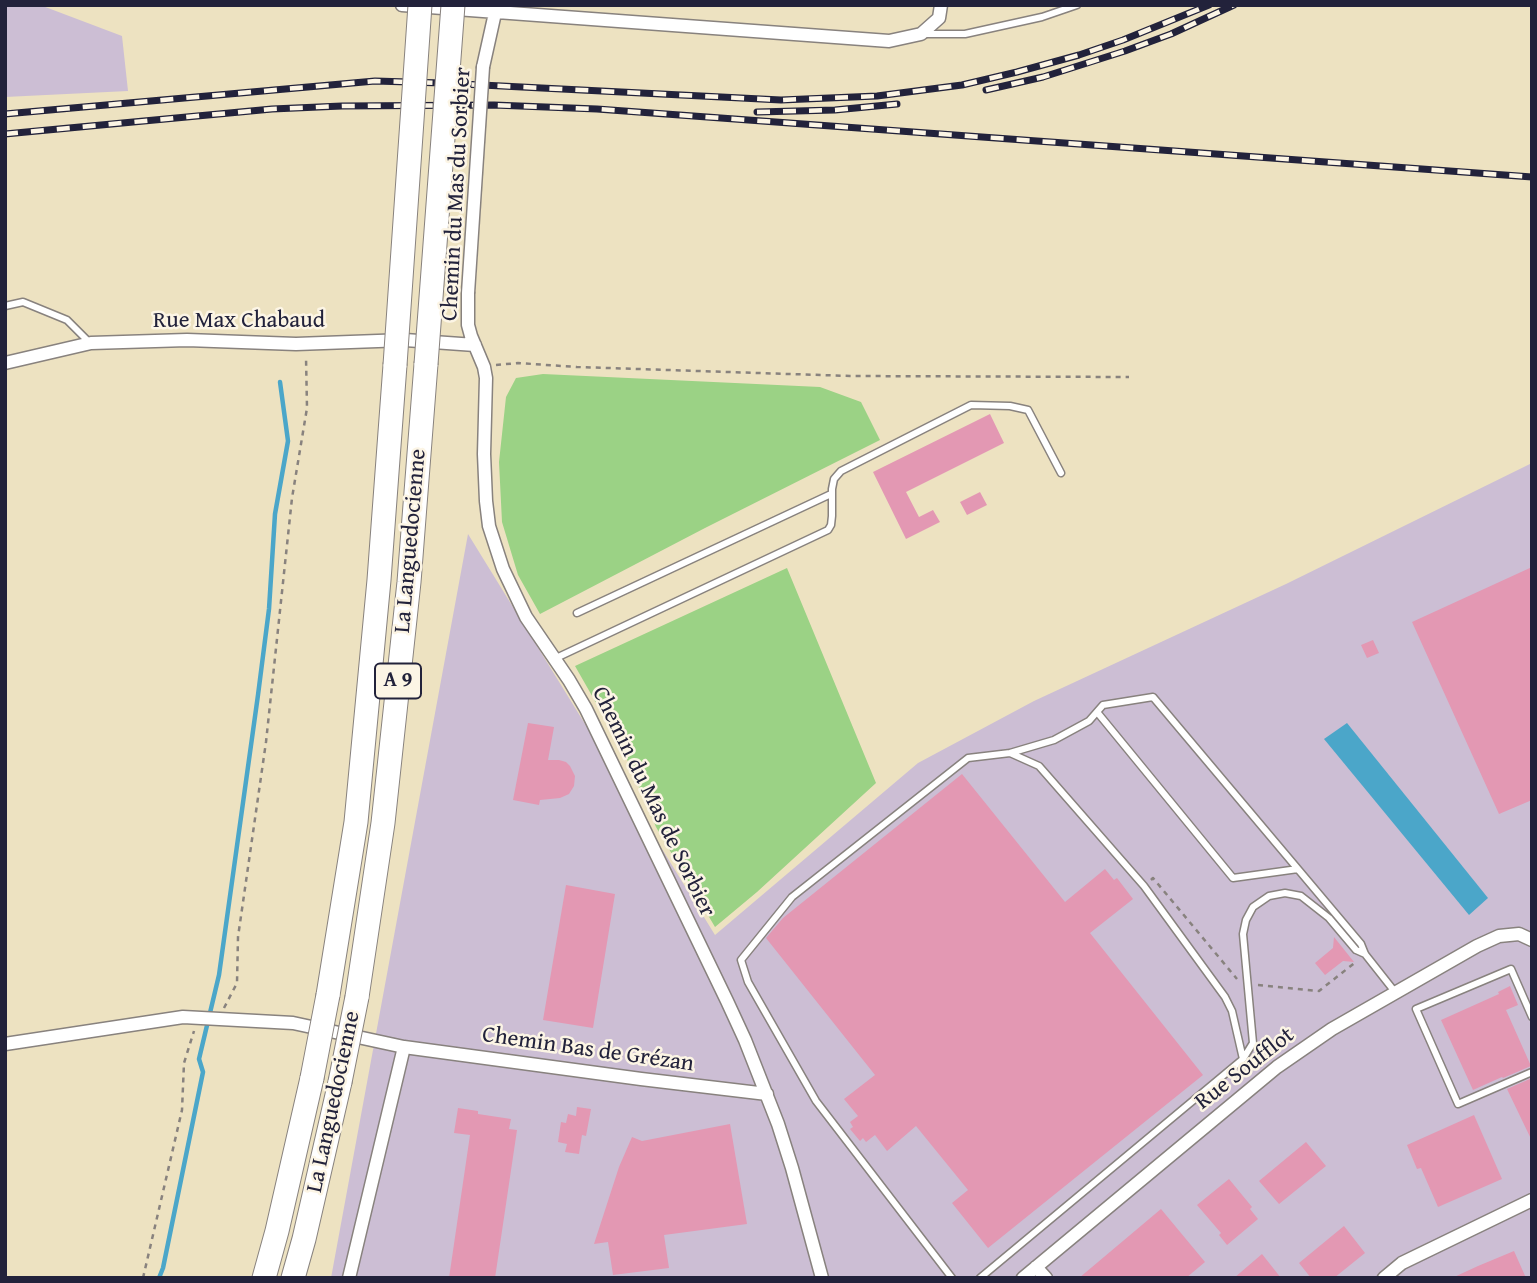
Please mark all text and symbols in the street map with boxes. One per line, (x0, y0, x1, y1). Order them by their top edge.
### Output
street label: Chemin du Mas du Sorbier (437, 66, 477, 322)
street label: Rue Max Chabaud (153, 307, 325, 335)
street label: La Languedocienne (389, 448, 433, 634)
road number: A 9 (375, 664, 421, 698)
street label: Chemin du Mas de Sorbier (585, 683, 721, 921)
street label: La Languedocienne (301, 1009, 367, 1195)
street label: Chemin Bas de Grézan (480, 1021, 696, 1079)
street label: Rue Soufflot (1190, 1022, 1300, 1116)

